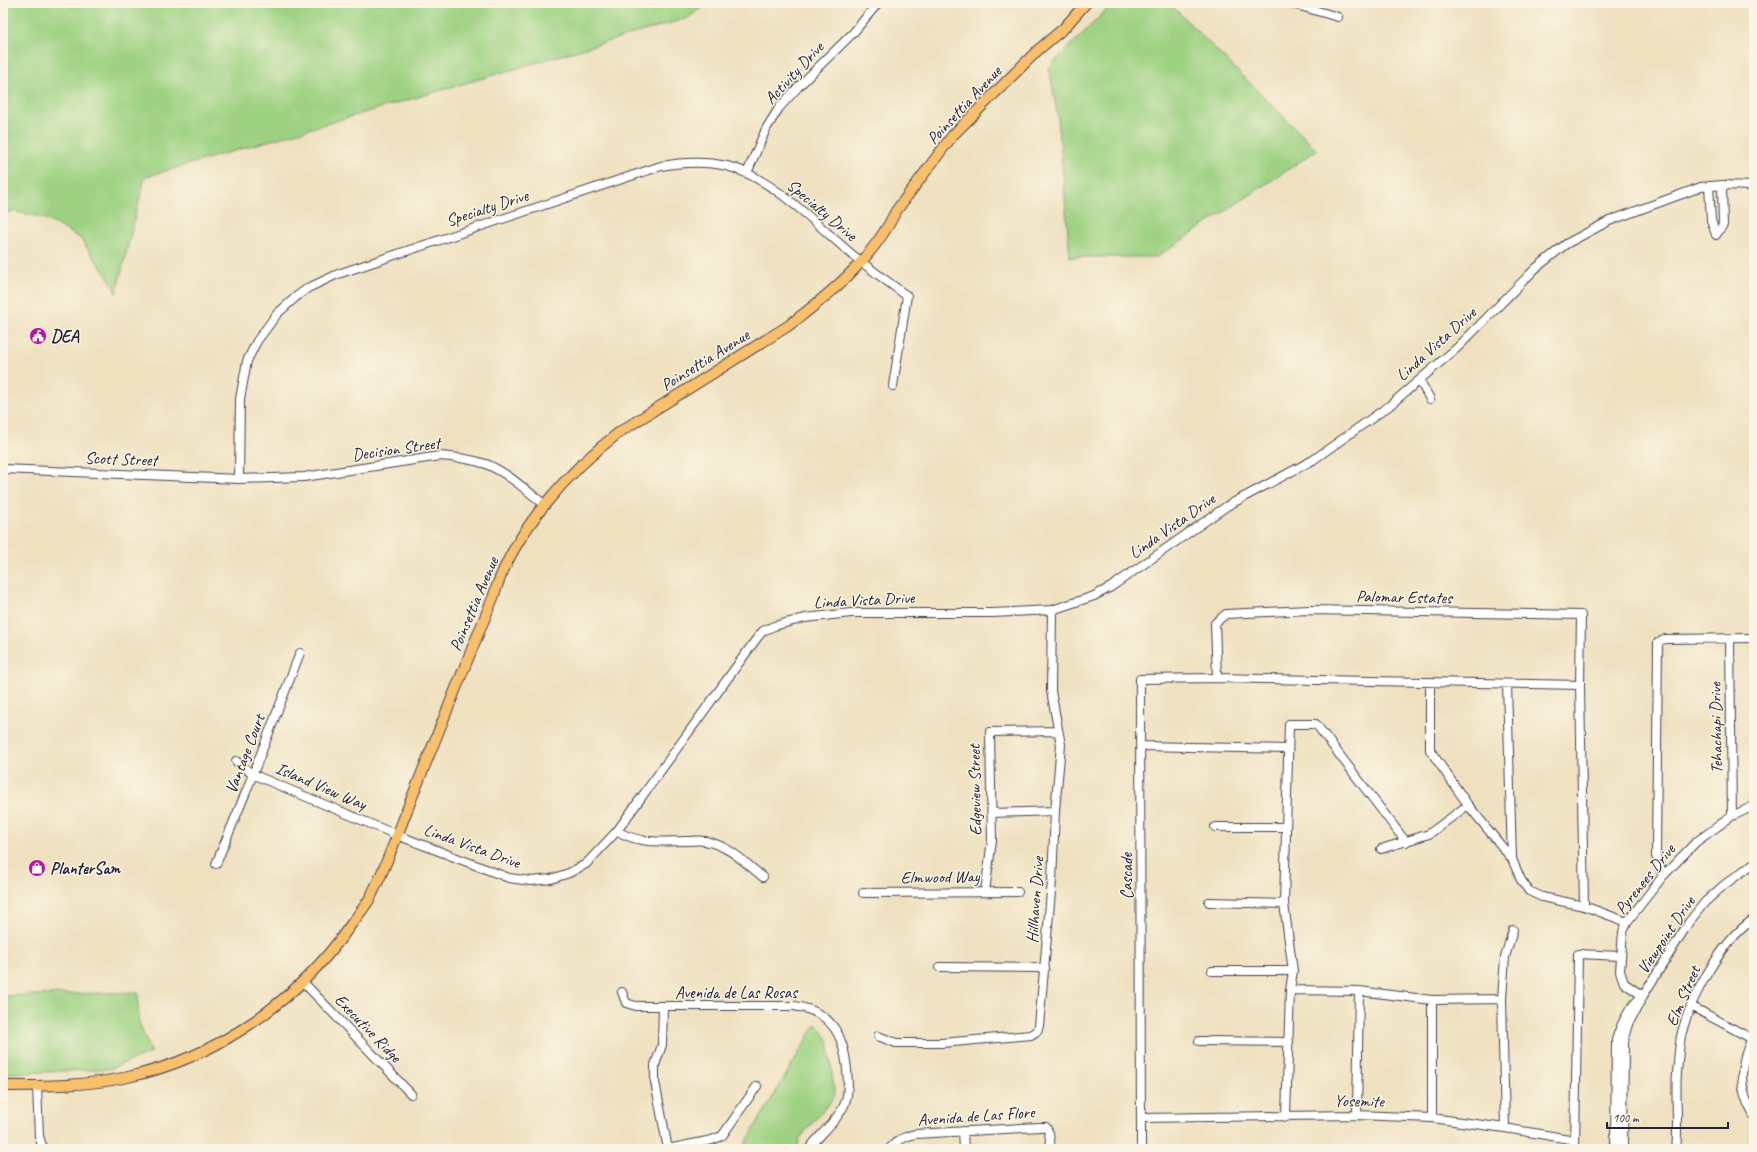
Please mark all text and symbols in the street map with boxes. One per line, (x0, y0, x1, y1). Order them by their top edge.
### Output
street label: Activity Drive (760, 36, 829, 109)
street label: Poinsettia Avenue (922, 60, 1007, 149)
street label: Specialty Drive (783, 175, 863, 246)
street label: Specialty Drive (443, 184, 532, 231)
street label: Linda Vista Drive (1392, 302, 1482, 385)
street label: Poinsettia Avenue (657, 324, 754, 395)
public building icon: DEA (28, 326, 48, 346)
place label: DEA (51, 326, 80, 347)
street label: Decision Street (351, 432, 444, 466)
street label: Scott Street (85, 447, 160, 471)
street label: Linda Vista Drive (1125, 488, 1220, 563)
street label: Poinsettia Avenue (445, 552, 504, 654)
street label: Palomar Estates (1356, 586, 1454, 608)
street label: Linda Vista Drive (813, 587, 916, 613)
street label: Tehachapi Drive (1705, 681, 1727, 774)
street label: Vantage Court (220, 709, 270, 796)
street label: Edgeview Street (964, 742, 986, 836)
street label: Island View Way (272, 757, 371, 815)
street label: Linda Vista Drive (421, 819, 524, 874)
street label: Pyrenees Drive (1610, 839, 1681, 918)
street label: Cascade (1116, 851, 1137, 899)
street label: Hillhaven Drive (1022, 855, 1049, 944)
shop icon: PlanterSam (27, 858, 47, 878)
place label: PlanterSam (50, 858, 121, 879)
street label: Elmwood Way (900, 866, 981, 888)
street label: Viewpoint Drive (1632, 891, 1700, 978)
street label: Elm Street (1661, 961, 1706, 1029)
street label: Avenida de Las Rosas (675, 982, 799, 1003)
street label: Executive Ridge (330, 989, 407, 1068)
street label: Yosemite (1334, 1090, 1385, 1112)
street label: Avenida de Las Flore (917, 1101, 1037, 1131)
scale bar (1607, 1104, 1728, 1130)
text: 100 m (1613, 1110, 1640, 1126)

